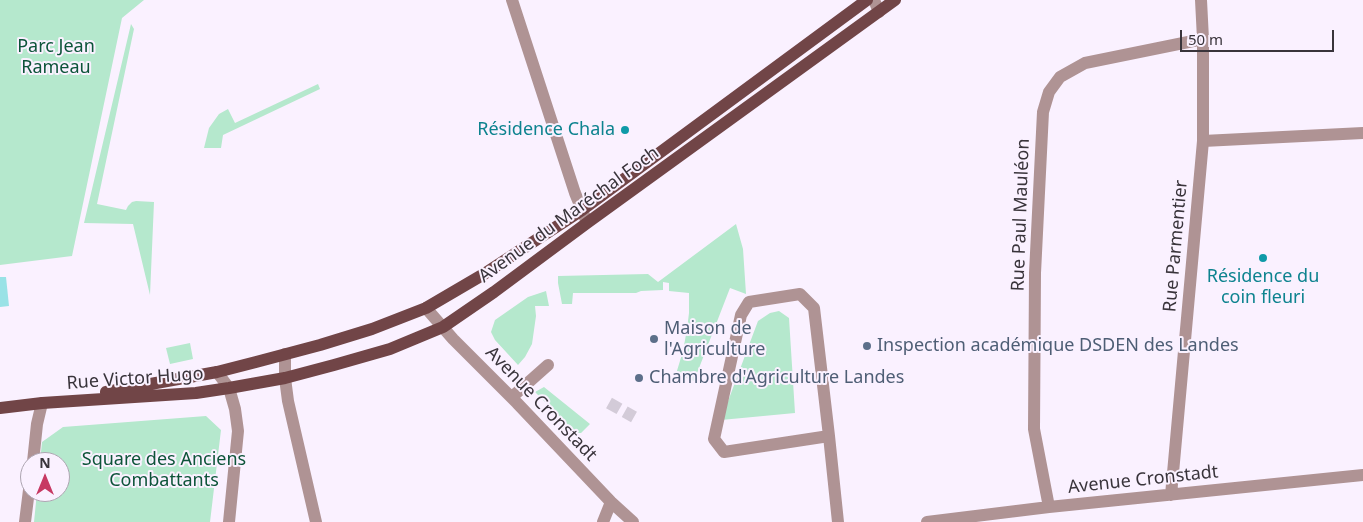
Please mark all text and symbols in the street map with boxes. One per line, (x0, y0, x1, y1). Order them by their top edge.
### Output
scale bar (1183, 20, 1337, 52)
text: 50 m (1188, 29, 1223, 49)
park label: Parc Jean Rameau (17, 36, 95, 78)
place label: Résidence Chala (477, 119, 615, 141)
marker: Résidence Chala (619, 124, 631, 136)
street label: Rue Paul Mauléon (1008, 138, 1034, 292)
street label: Avenue du Maréchal Foch (475, 142, 663, 288)
street label: Rue Parmentier (1159, 179, 1193, 313)
marker: Résidence du coin fleuri (1257, 252, 1269, 264)
place label: Résidence du coin fleuri (1207, 266, 1319, 308)
place label: Maison de l'Agriculture (664, 318, 765, 360)
marker: Maison de l'Agriculture (648, 333, 660, 345)
place label: Inspection académique DSDEN des Landes (877, 335, 1239, 357)
marker: Inspection académique DSDEN des Landes (861, 340, 873, 352)
street label: Avenue Cronstadt (481, 342, 601, 466)
street label: Rue Victor Hugo (66, 363, 204, 395)
place label: Chambre d'Agriculture Landes (649, 367, 904, 389)
marker: Chambre d'Agriculture Landes (633, 372, 645, 384)
park label: Square des Anciens Combattants (82, 449, 246, 492)
north arrow (20, 452, 70, 502)
text: N (39, 453, 51, 472)
street label: Avenue Cronstadt (1067, 461, 1219, 499)

